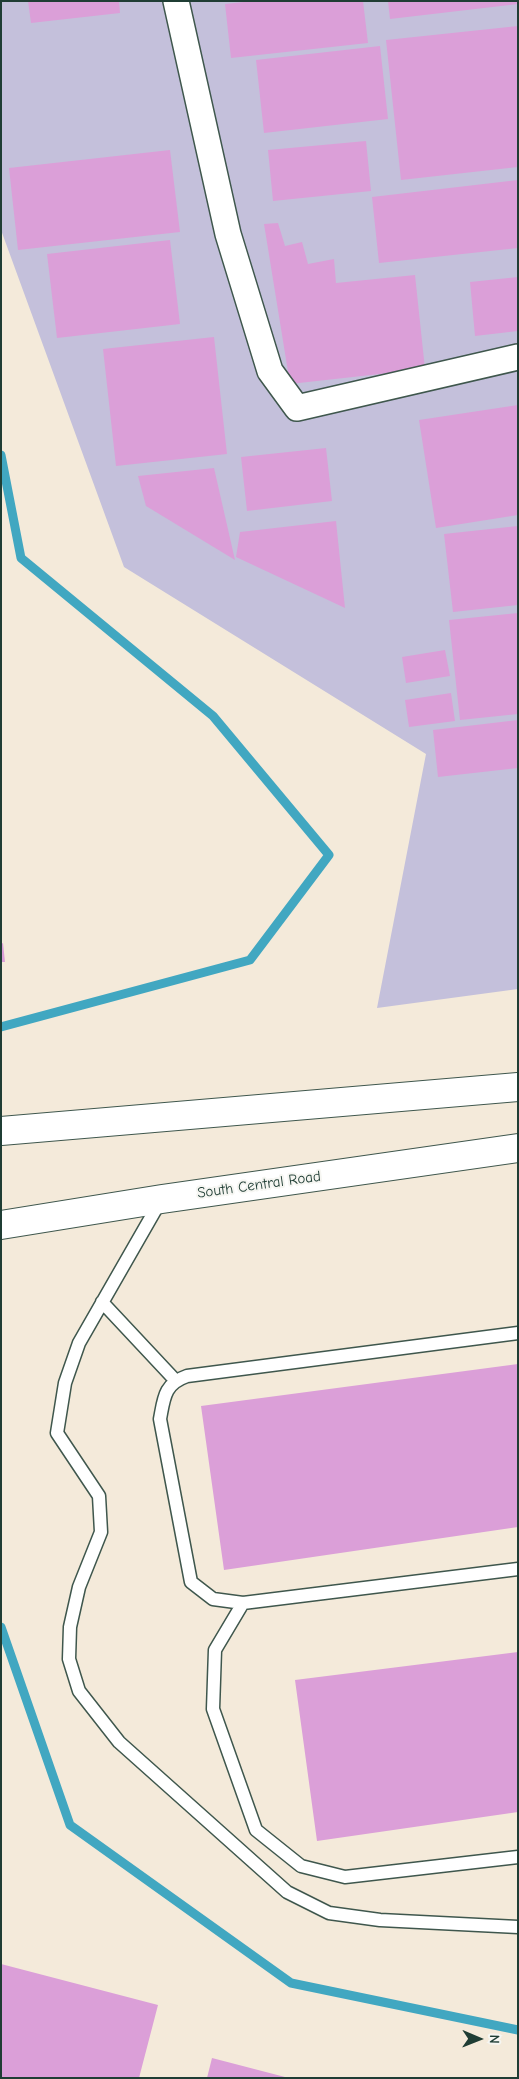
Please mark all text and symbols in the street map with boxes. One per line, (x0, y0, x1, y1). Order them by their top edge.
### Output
street label: South Central Road (196, 1167, 322, 1203)
north arrow (454, 2014, 504, 2064)
text: N (486, 2035, 503, 2044)

